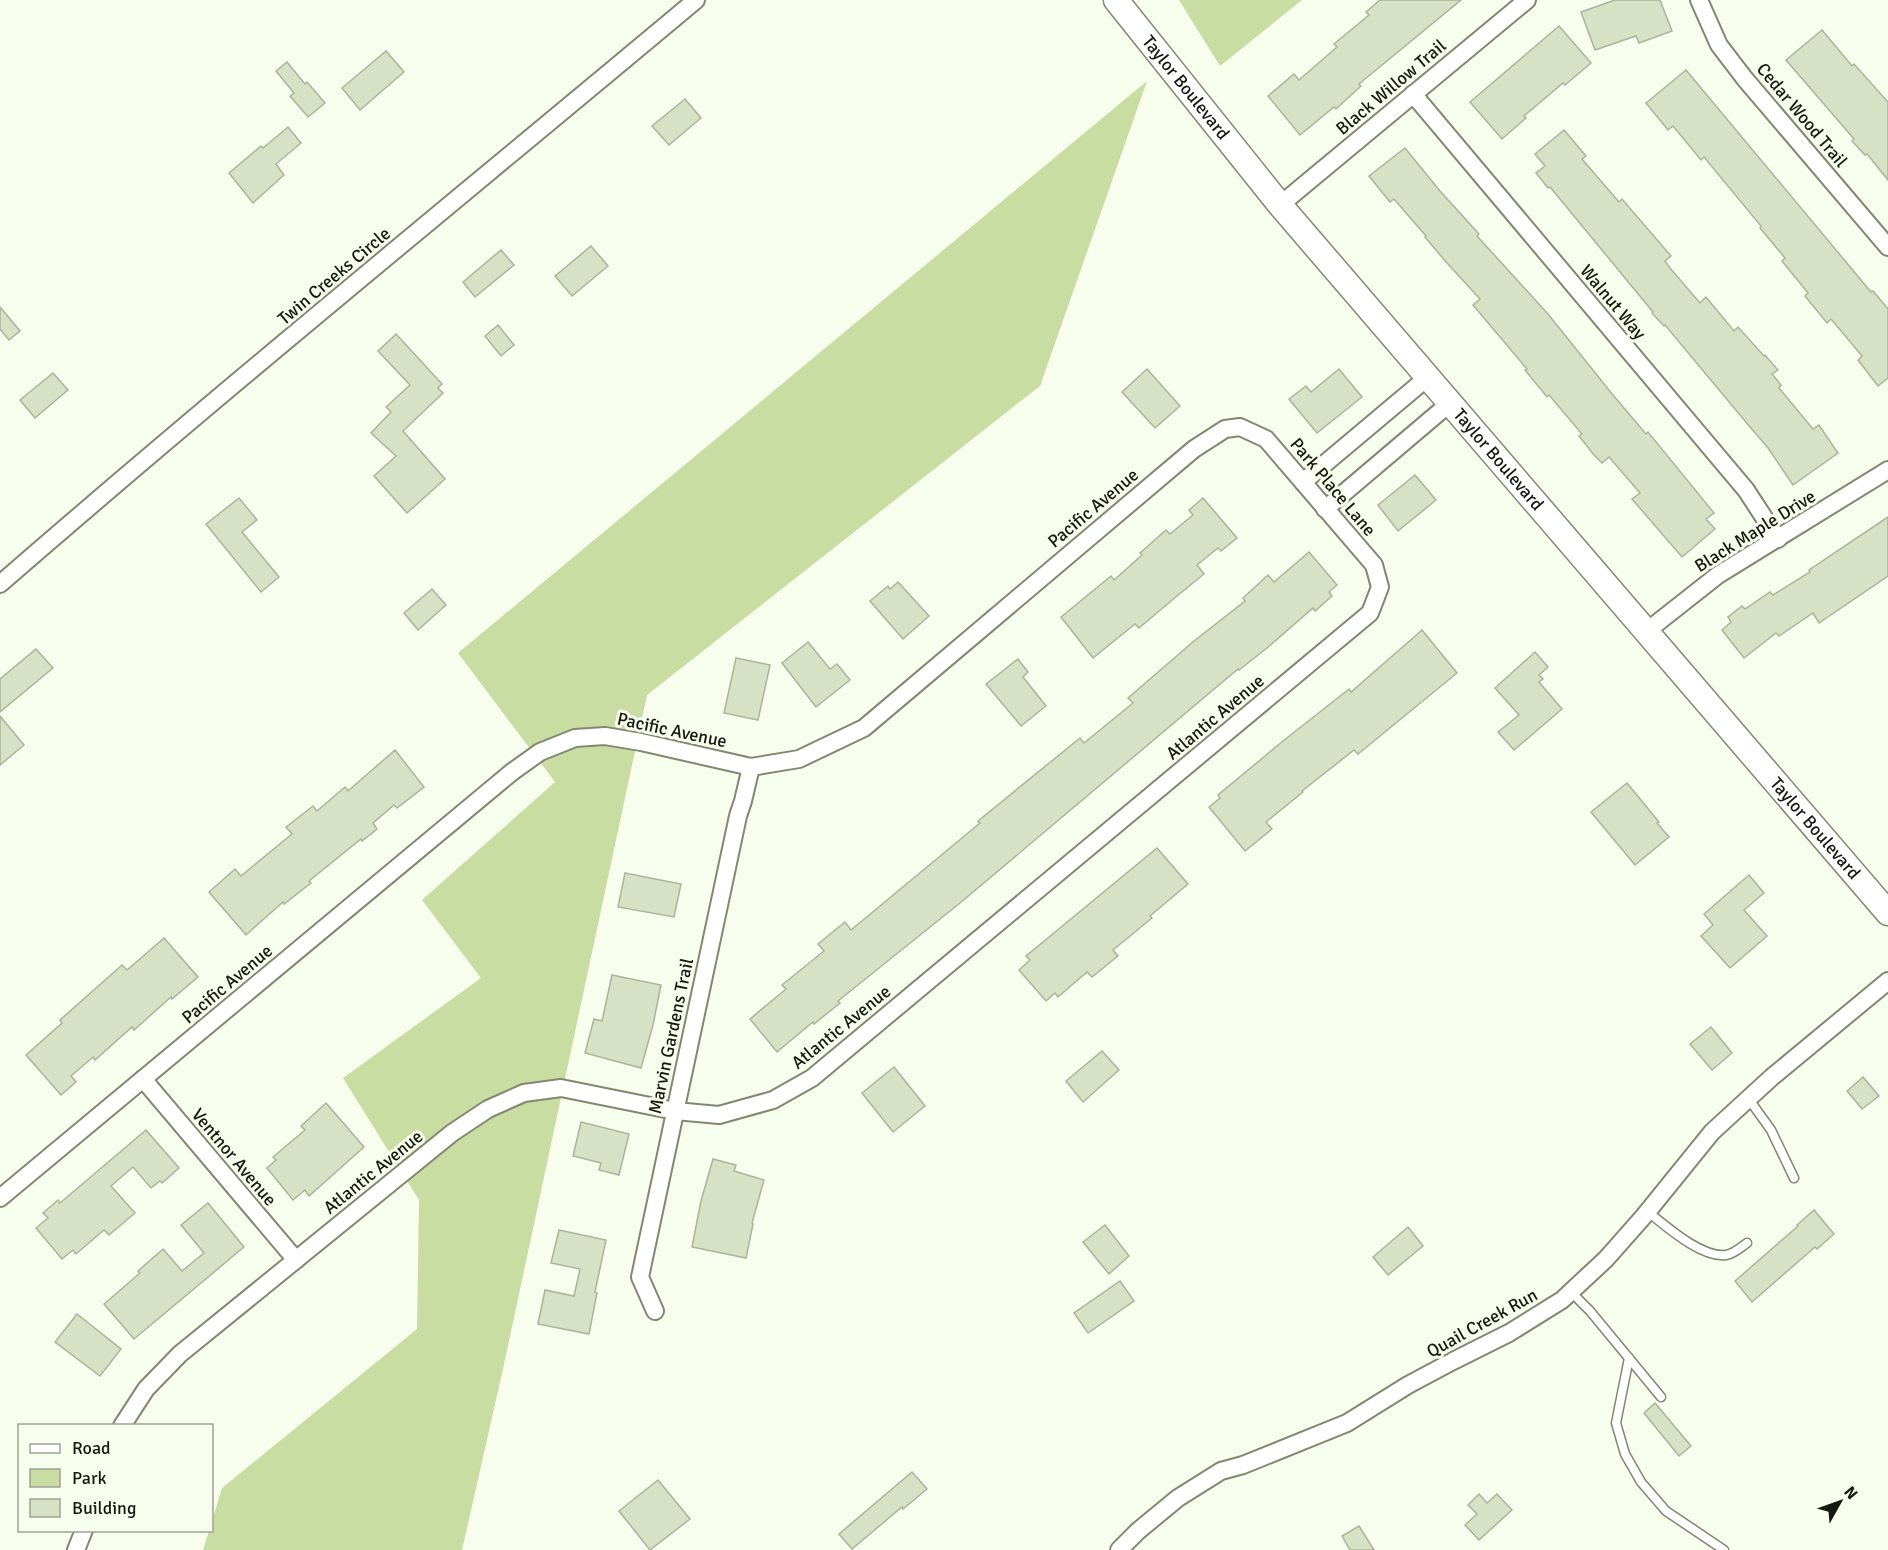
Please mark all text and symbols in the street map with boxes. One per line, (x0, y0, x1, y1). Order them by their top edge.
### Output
street label: Taylor Boulevard (1138, 31, 1234, 144)
street label: Black Willow Trail (1331, 35, 1451, 139)
street label: Cedar Wood Trail (1752, 58, 1852, 172)
street label: Twin Creeks Circle (273, 223, 395, 329)
street label: Walnut Way (1575, 260, 1651, 344)
street label: Taylor Boulevard (1449, 404, 1548, 515)
street label: Park Place Lane (1285, 433, 1381, 541)
street label: Pacific Avenue (1043, 464, 1143, 552)
street label: Black Maple Drive (1691, 485, 1819, 577)
street label: Atlantic Avenue (1161, 670, 1269, 764)
street label: Pacific Avenue (615, 708, 729, 752)
street label: Taylor Boulevard (1765, 773, 1865, 884)
street label: Pacific Avenue (177, 940, 277, 1028)
street label: Marvin Gardens Trail (644, 956, 698, 1116)
street label: Atlantic Avenue (787, 980, 895, 1074)
street label: Ventnor Avenue (187, 1104, 281, 1210)
street label: Atlantic Avenue (319, 1125, 427, 1219)
street label: Quail Creek Run (1423, 1284, 1541, 1362)
legend (18, 1424, 213, 1532)
text: Road (72, 1437, 111, 1459)
text: Park (72, 1467, 107, 1489)
north arrow (1810, 1472, 1870, 1532)
text: N (1839, 1482, 1862, 1504)
text: Building (72, 1497, 136, 1519)

